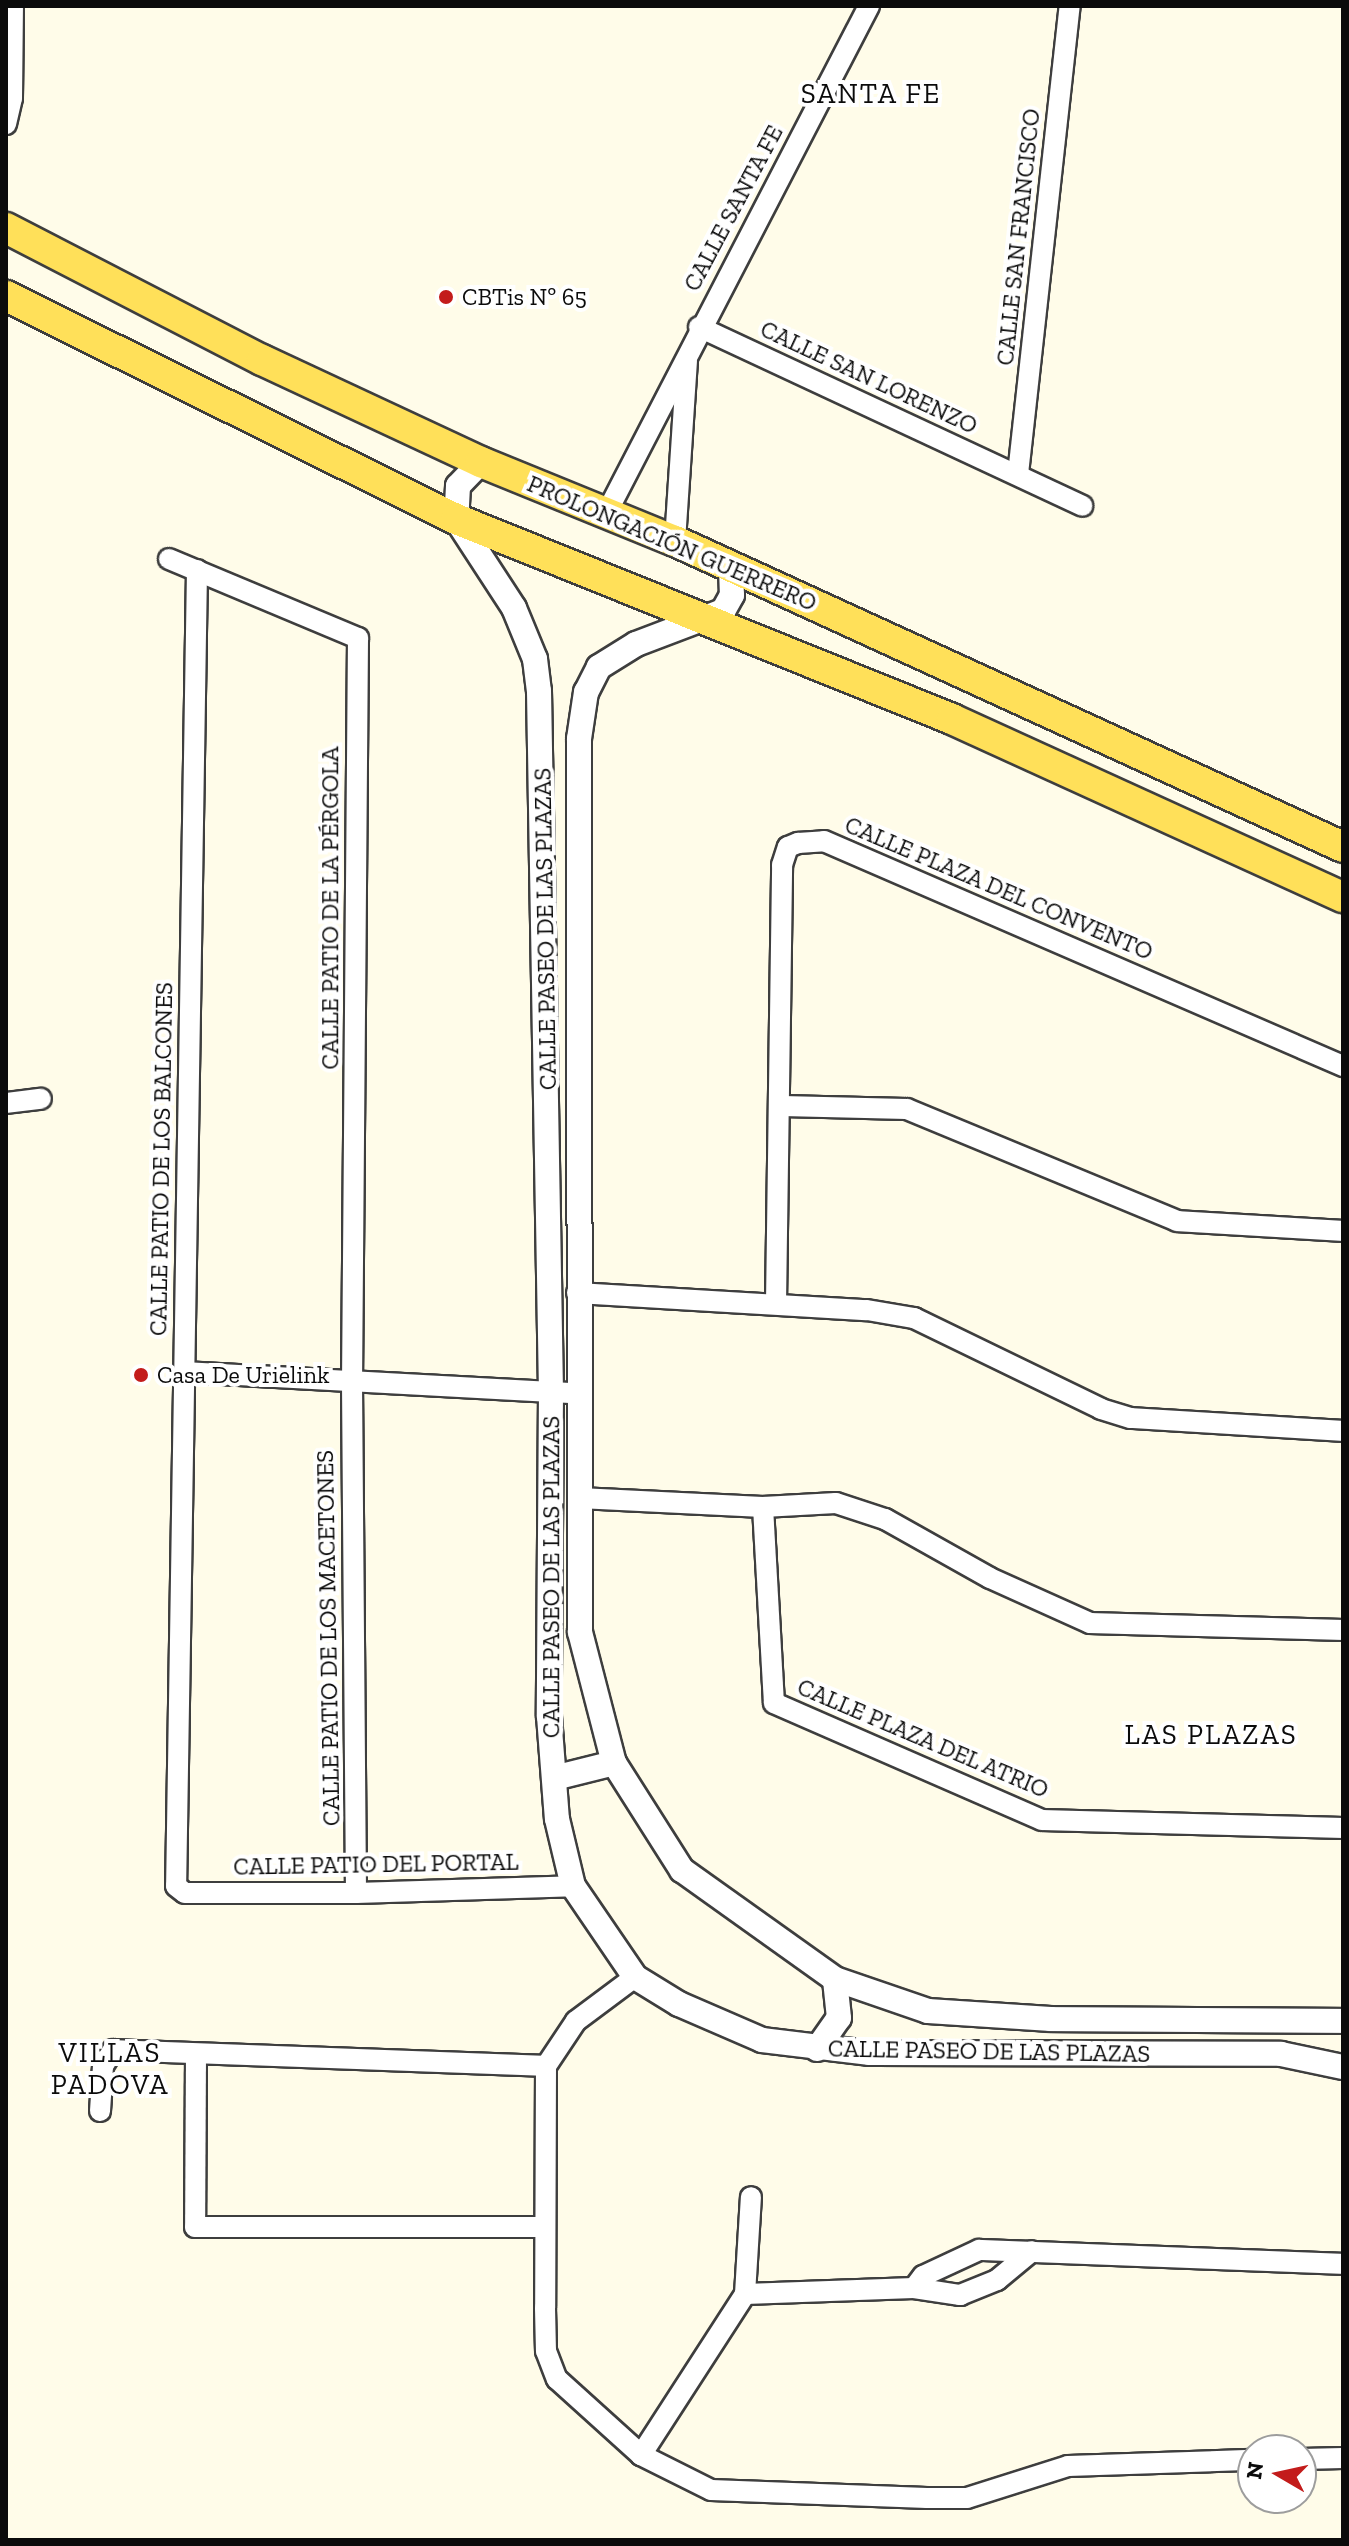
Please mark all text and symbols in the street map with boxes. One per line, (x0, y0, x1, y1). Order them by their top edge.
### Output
district label: SANTA FE (800, 77, 942, 111)
street label: CALLE SAN FRANCISCO (990, 107, 1046, 367)
street label: CALLE SANTA FE (677, 120, 789, 296)
place label: CBTis Nº 65 (462, 283, 587, 311)
marker: CBTis Nº 65 (437, 288, 455, 306)
street label: CALLE SAN LORENZO (756, 314, 982, 440)
street label: PROLONGACIÓN GUERRERO (523, 469, 821, 617)
street label: CALLE PATIO DE LA PÉRGOLA (316, 746, 344, 1070)
street label: CALLE PASEO DE LAS PLAZAS (528, 768, 562, 1090)
street label: CALLE PLAZA DEL CONVENTO (840, 810, 1158, 966)
street label: CALLE PATIO DE LOS BALCONES (144, 982, 178, 1336)
place label: Casa De Urielink (157, 1361, 329, 1389)
marker: Casa De Urielink (132, 1366, 150, 1384)
street label: CALLE PASEO DE LAS PLAZAS (537, 1416, 565, 1738)
street label: CALLE PATIO DE LOS MACETONES (310, 1450, 346, 1826)
street label: CALLE PLAZA DEL ATRIO (792, 1672, 1054, 1804)
district label: LAS PLAZAS (1124, 1718, 1298, 1752)
street label: CALLE PATIO DEL PORTAL (233, 1847, 519, 1881)
street label: CALLE PASEO DE LAS PLAZAS (828, 2034, 1150, 2068)
district label: VILLAS PADOVA (51, 2036, 169, 2102)
north arrow (1237, 2434, 1317, 2514)
text: N (1240, 2460, 1269, 2481)

